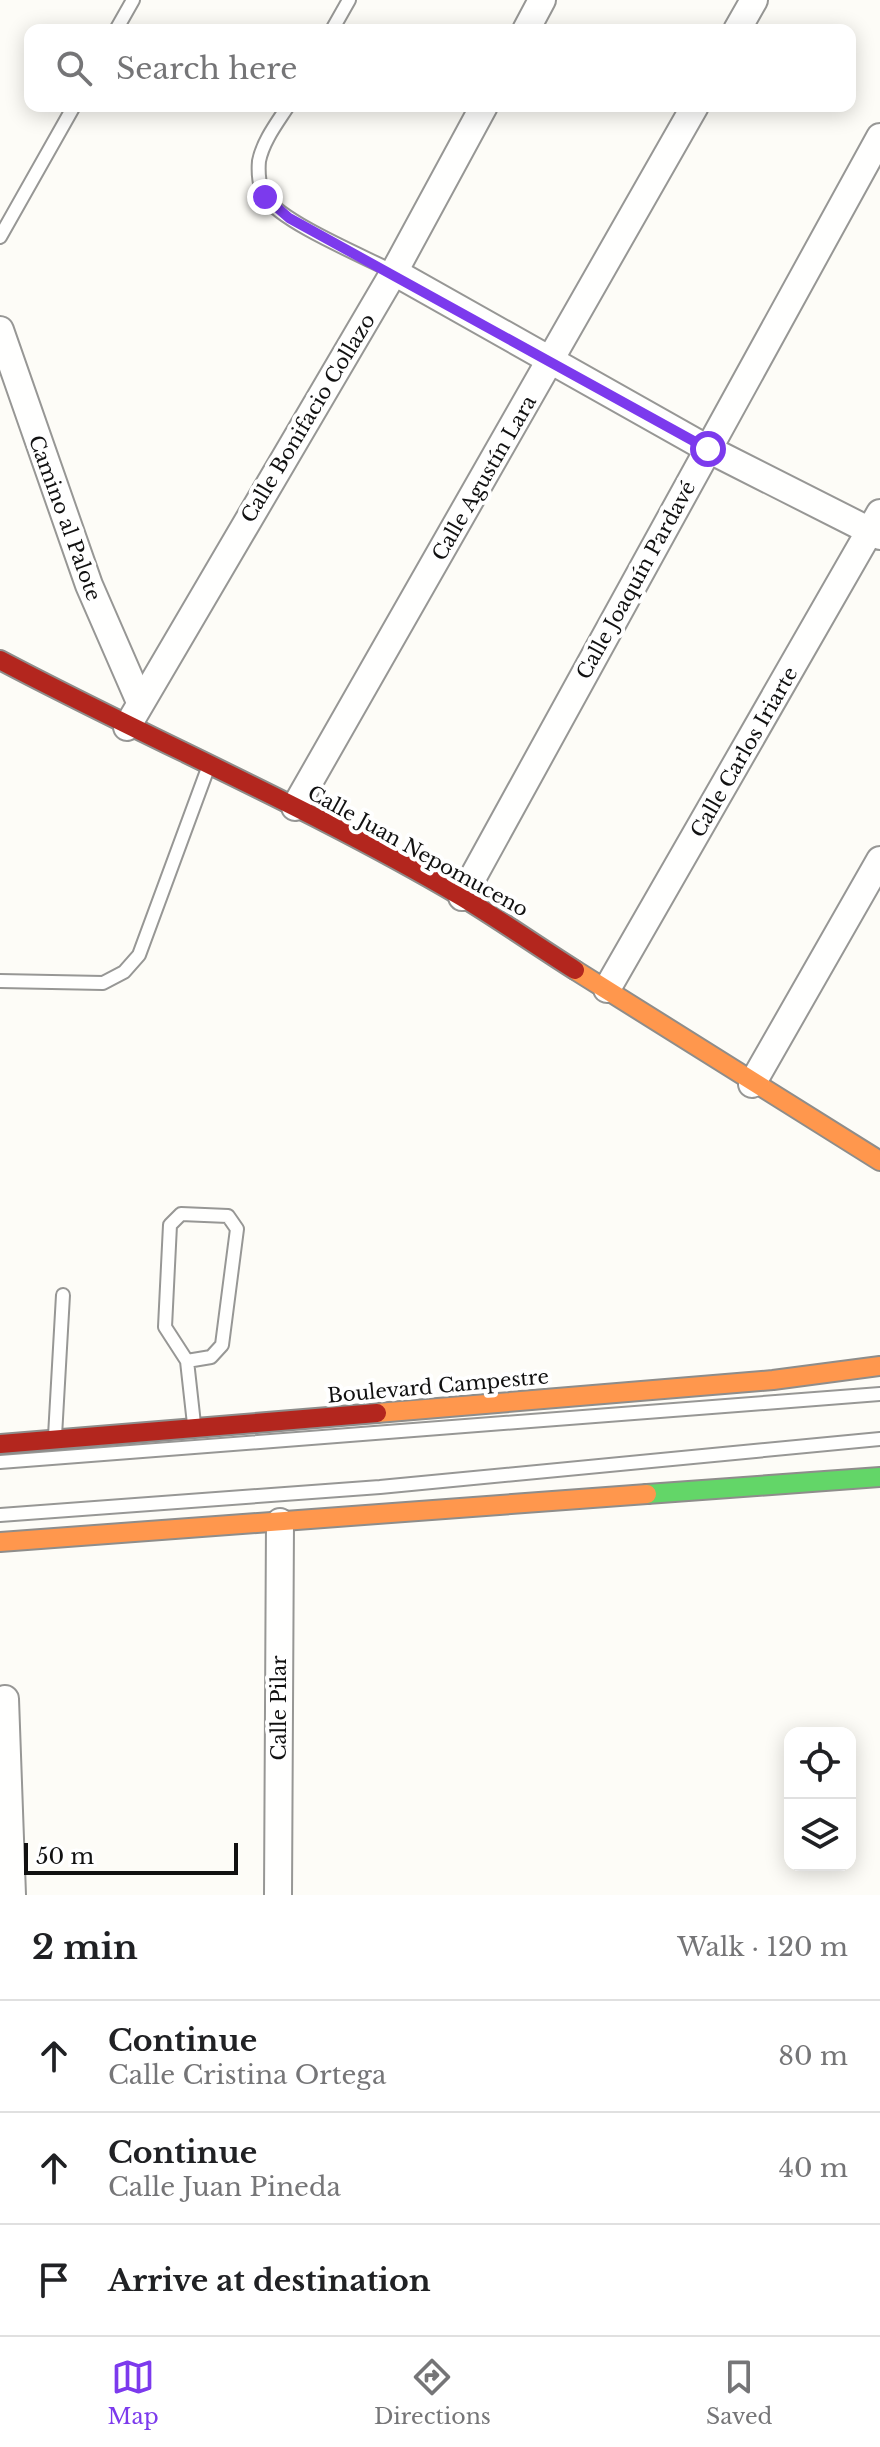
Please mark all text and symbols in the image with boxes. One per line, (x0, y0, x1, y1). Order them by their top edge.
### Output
search box (24, 24, 856, 112)
icon: search (52, 46, 96, 90)
text: Search here (116, 50, 297, 87)
route end (247, 179, 283, 215)
street label: Calle Bonifacio Collazo (236, 309, 380, 527)
street label: Calle Agustín Lara (427, 390, 541, 565)
route start (690, 431, 726, 467)
street label: Camino al Palote (24, 432, 106, 604)
street label: Calle Joaquín Pardavé (571, 477, 701, 683)
street label: Calle Carlos Iriarte (685, 663, 803, 841)
street label: Calle Juan Nepomuceno (304, 780, 532, 922)
street label: Boulevard Campestre (326, 1364, 550, 1408)
street label: Calle Pilar (267, 1655, 291, 1761)
map controls (784, 1727, 856, 1871)
button: locate (784, 1727, 856, 1799)
button: layers (784, 1799, 856, 1871)
scale bar (24, 1839, 238, 1875)
text: 50 m (36, 1843, 94, 1870)
text: 2 min (32, 1926, 138, 1968)
text: Walk · 120 m (677, 1931, 848, 1963)
text: Continue (108, 2022, 257, 2059)
icon: ahead (32, 2034, 76, 2078)
text: 80 m (778, 2040, 848, 2072)
text: Calle Cristina Ortega (108, 2059, 386, 2091)
text: Continue (108, 2134, 257, 2171)
icon: ahead (32, 2146, 76, 2190)
text: 40 m (779, 2152, 848, 2184)
text: Calle Juan Pineda (108, 2171, 341, 2203)
icon: arrive (32, 2258, 76, 2302)
text: Arrive at destination (108, 2262, 431, 2299)
tab: Map (108, 2355, 159, 2430)
tab: Directions (374, 2355, 491, 2430)
tab: Saved (706, 2355, 772, 2430)

